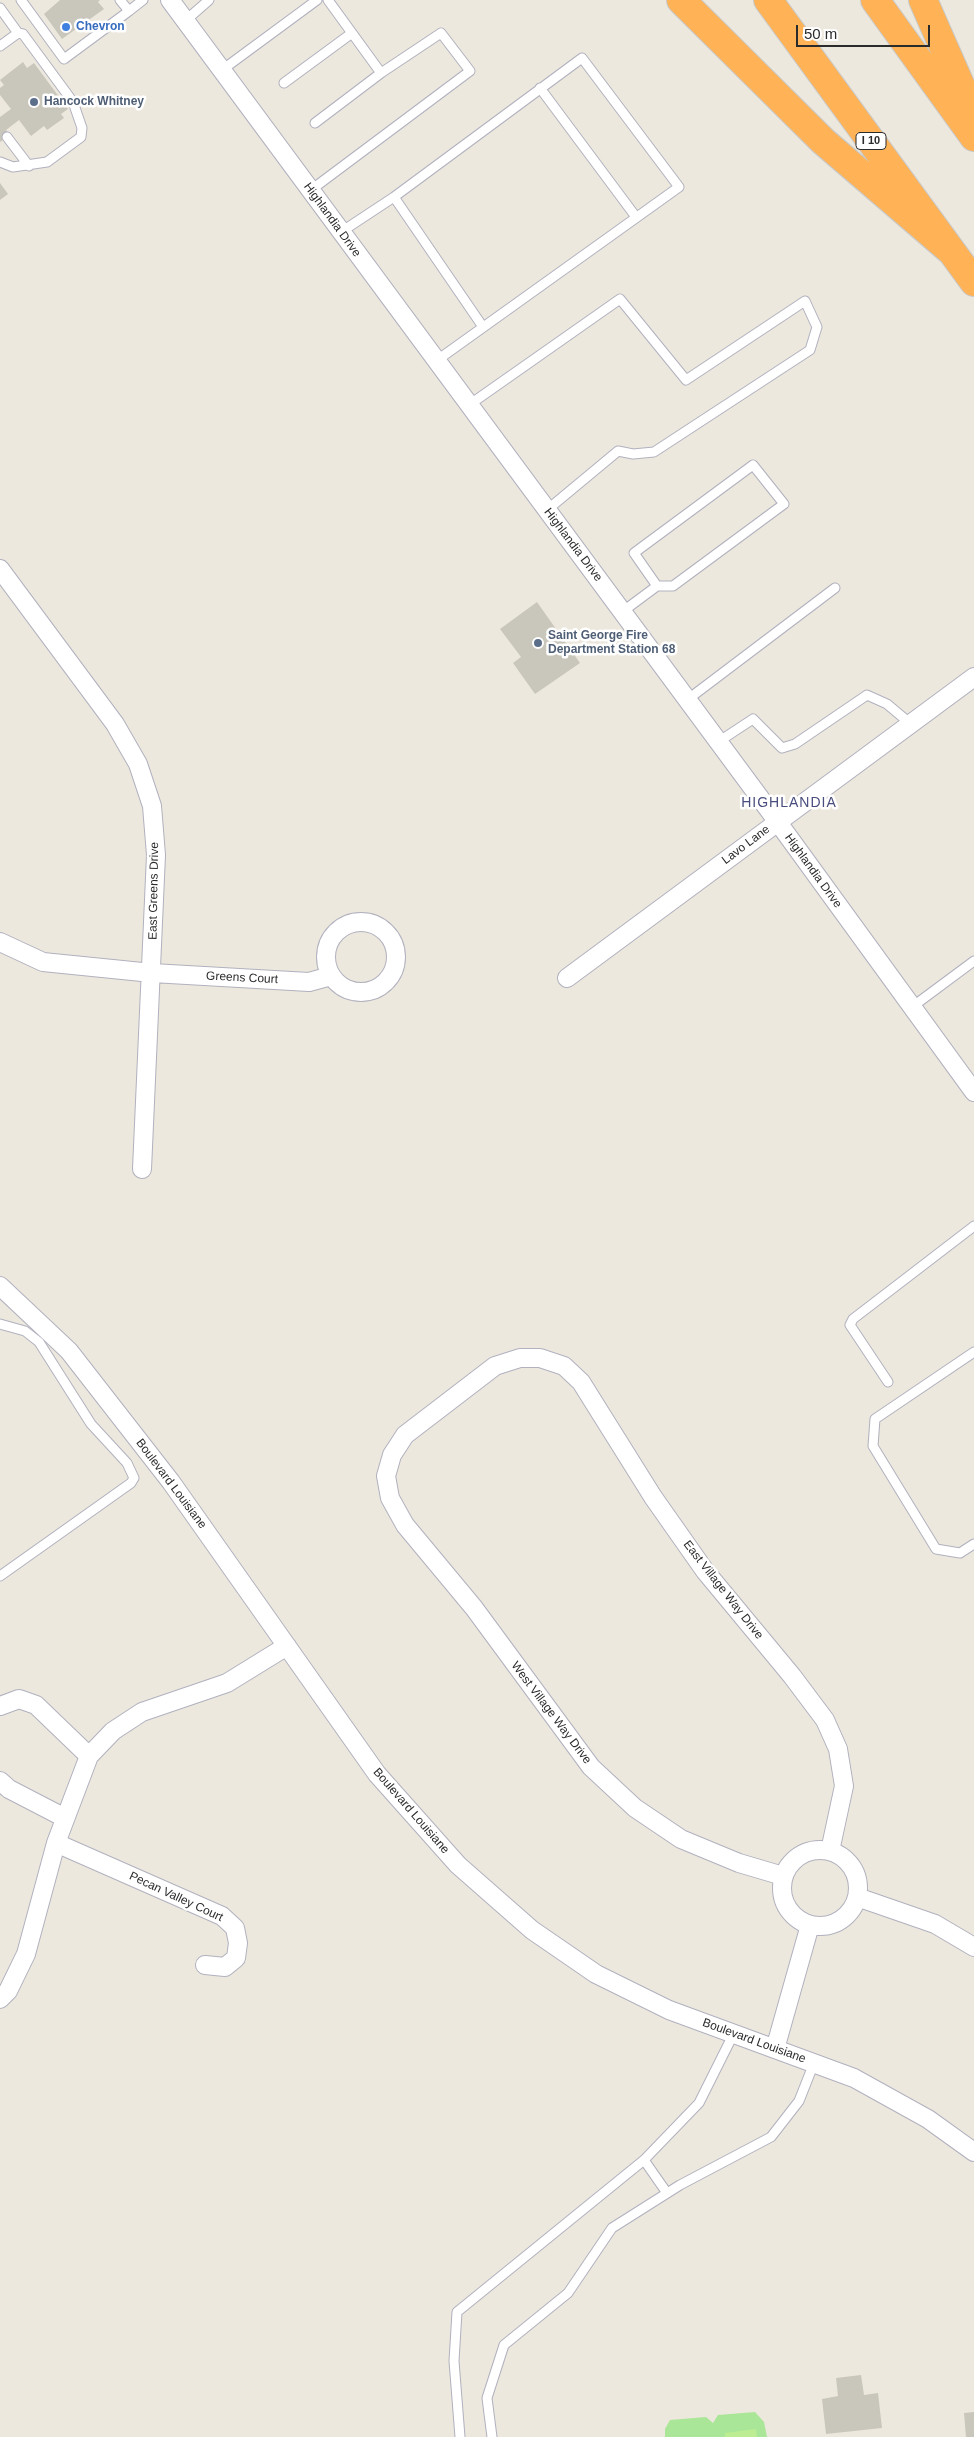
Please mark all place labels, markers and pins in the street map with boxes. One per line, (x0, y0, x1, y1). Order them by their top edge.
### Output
place label: Chevron (76, 20, 125, 34)
marker: Chevron (60, 21, 72, 33)
place label: Hancock Whitney (44, 95, 144, 109)
marker: Hancock Whitney (28, 96, 40, 108)
place label: Saint George Fire Department Station 68 (548, 629, 675, 657)
marker: Saint George Fire Department Station 68 (532, 637, 544, 649)

